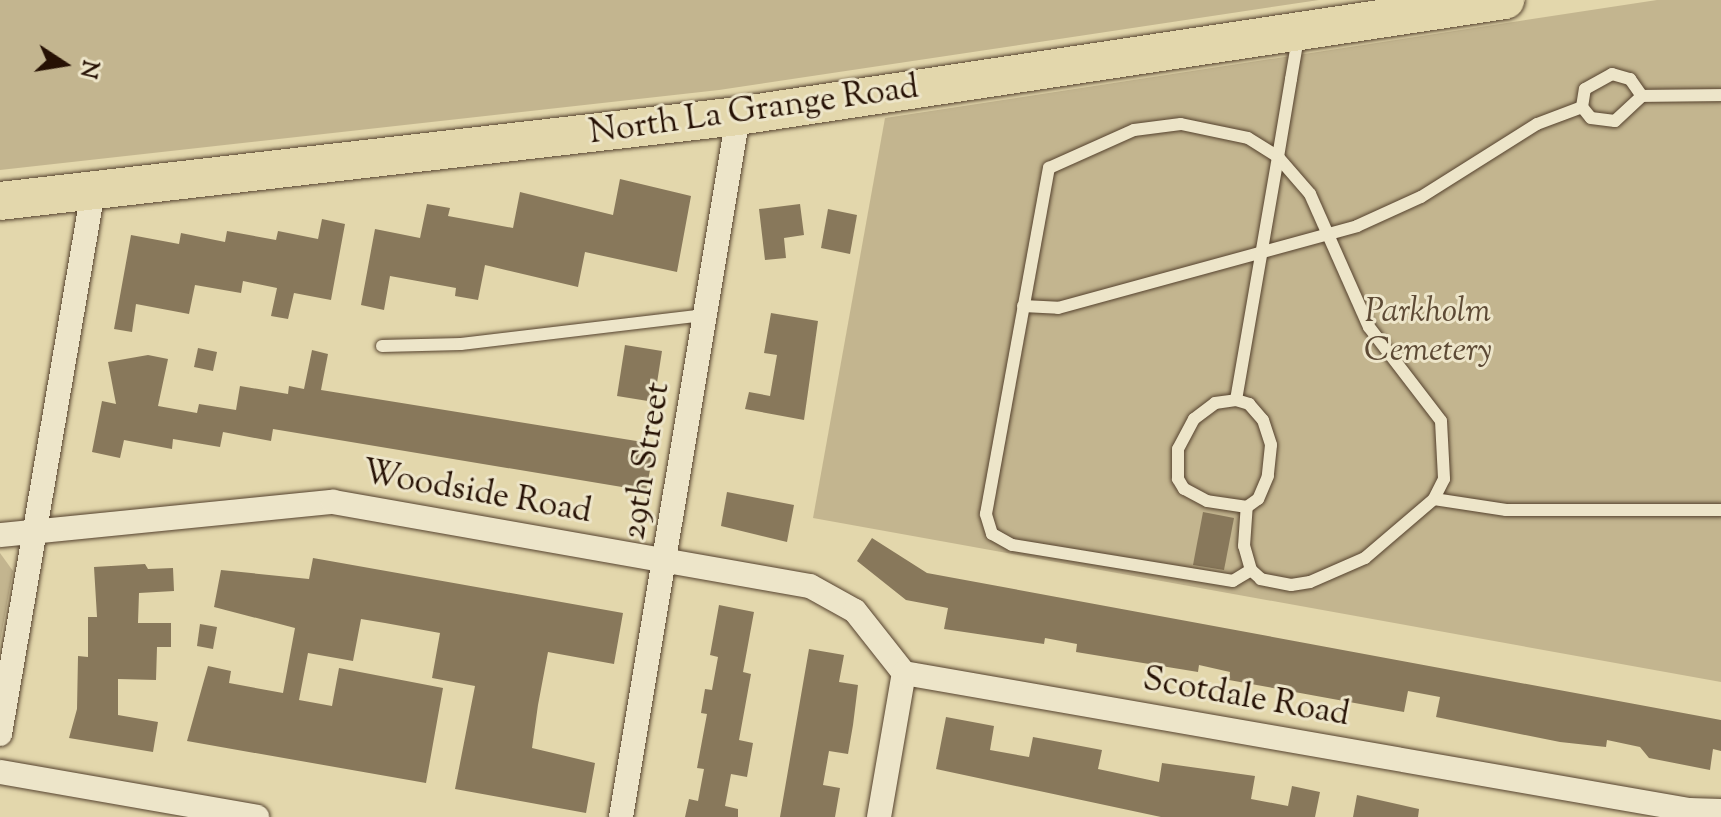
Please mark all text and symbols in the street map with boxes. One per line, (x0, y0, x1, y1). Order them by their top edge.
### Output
north arrow (24, 24, 104, 104)
text: N (70, 57, 105, 81)
street label: North La Grange Road (587, 68, 921, 154)
park label: Parkholm Cemetery (1364, 292, 1492, 372)
street label: 29th Street (614, 379, 680, 543)
street label: Woodside Road (359, 453, 595, 533)
street label: Scotdale Road (1139, 660, 1353, 736)

